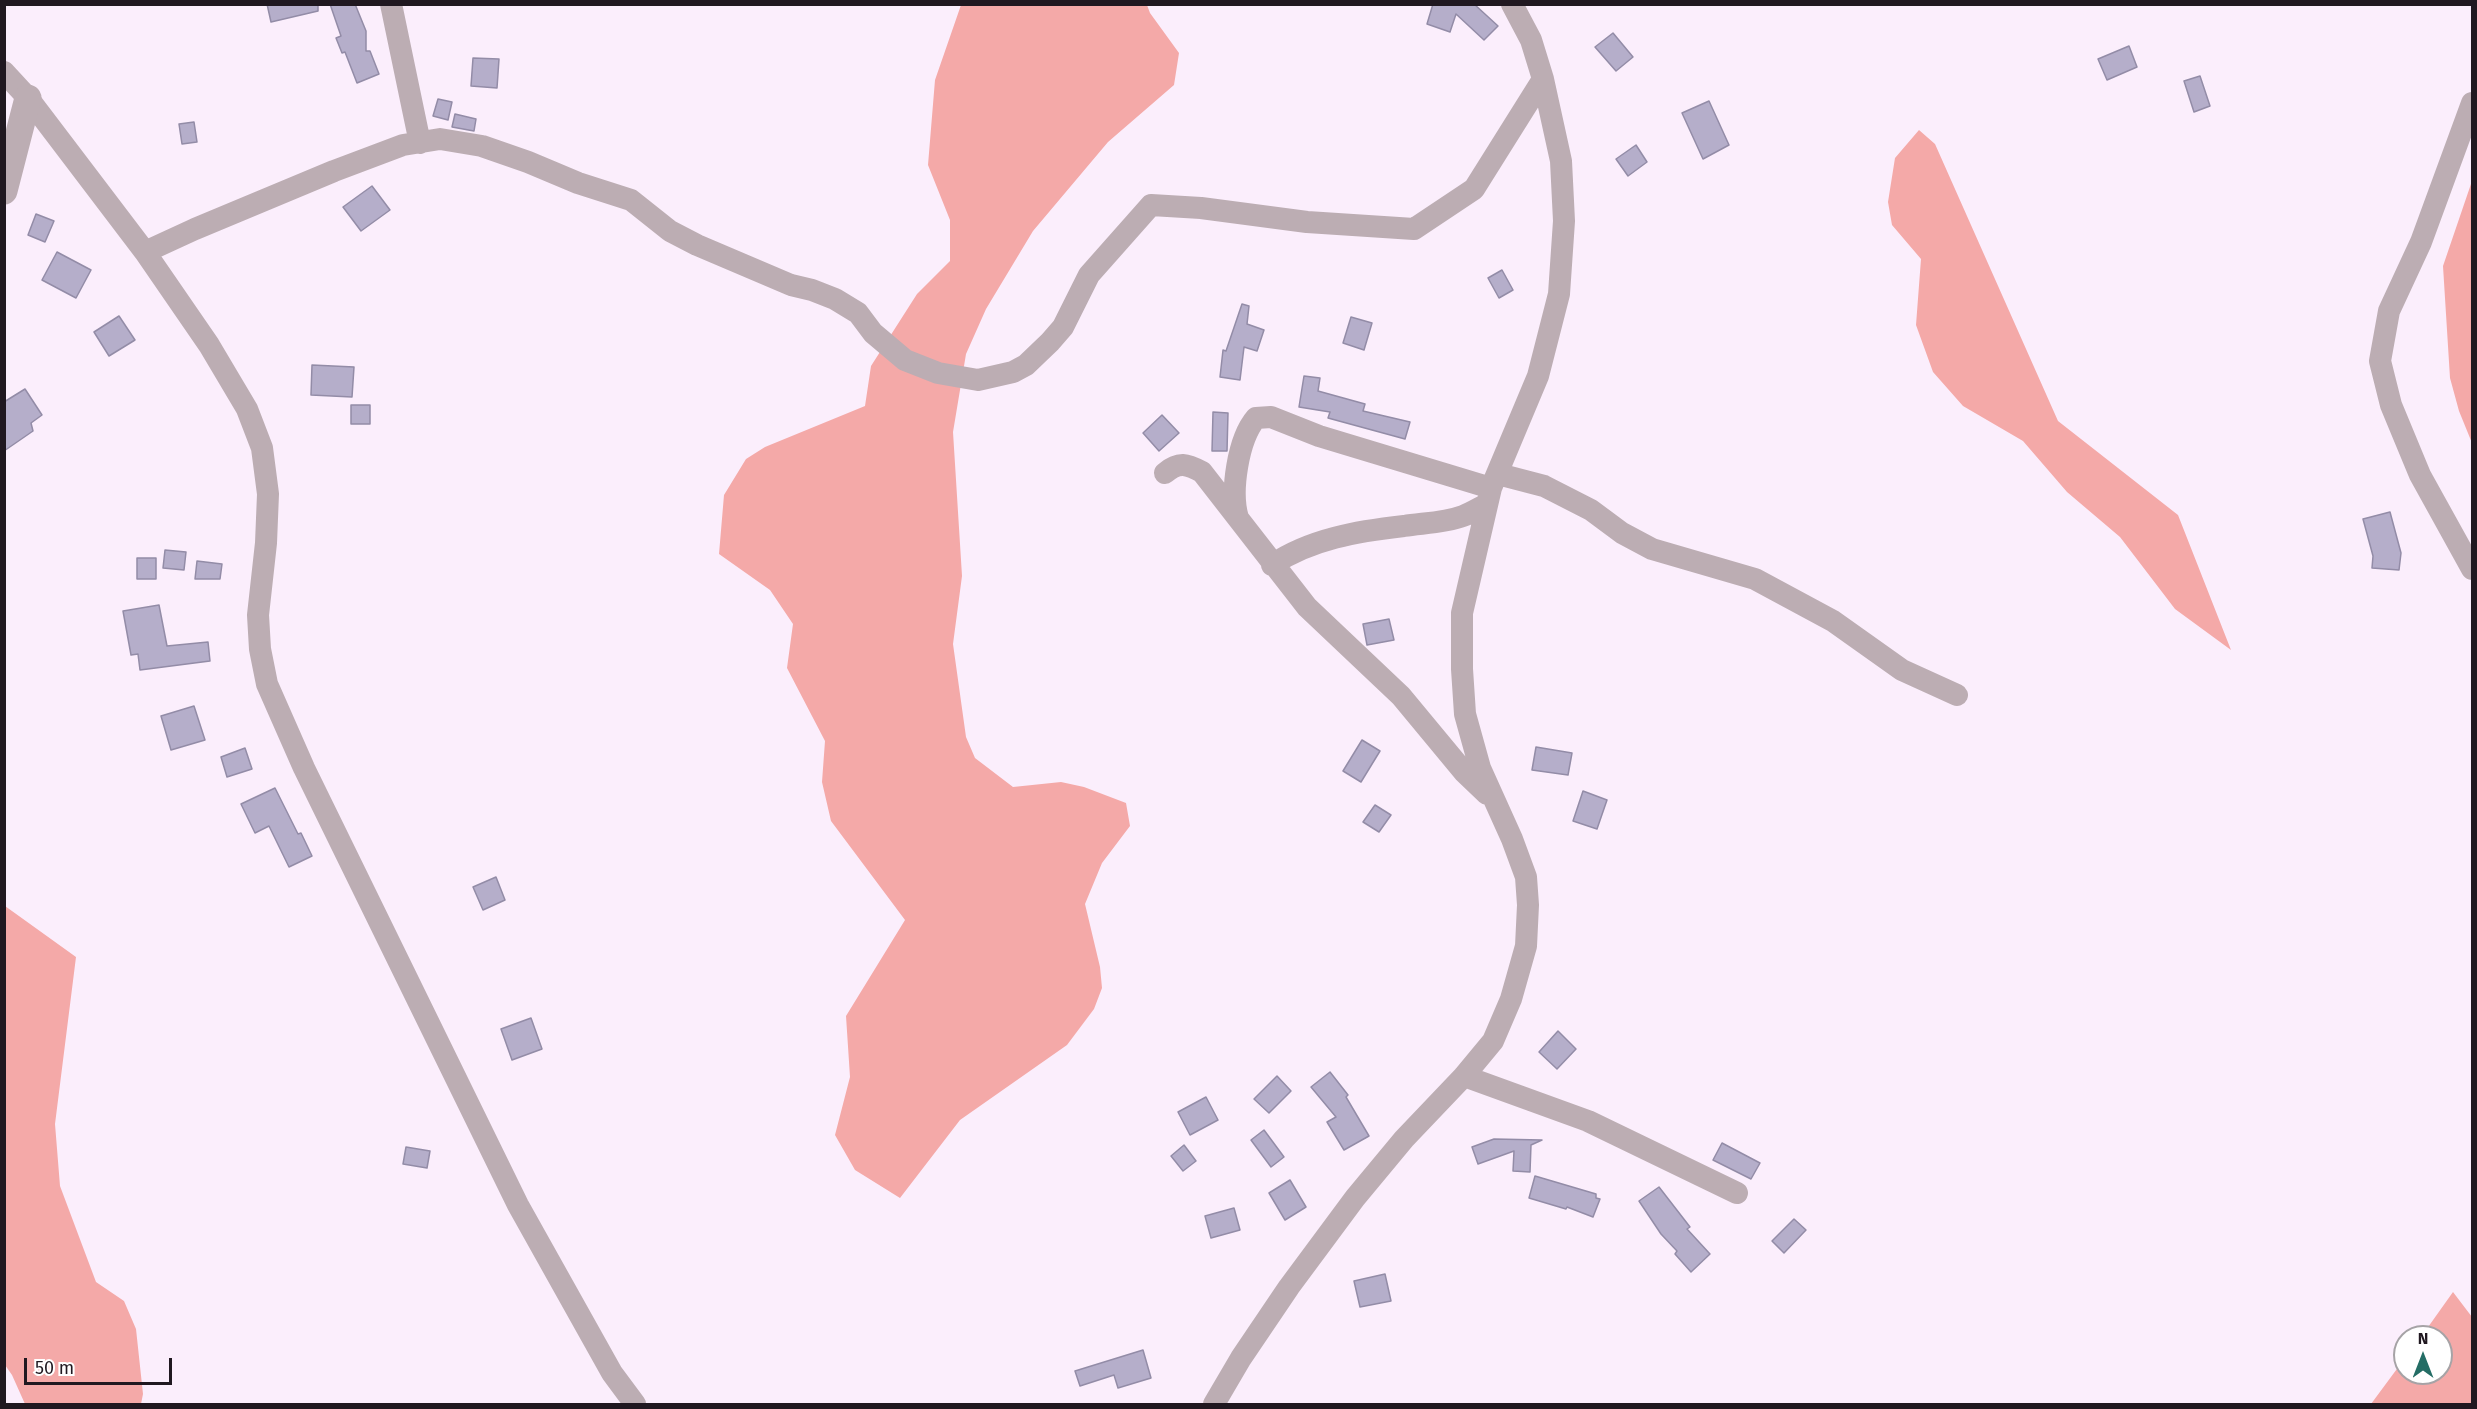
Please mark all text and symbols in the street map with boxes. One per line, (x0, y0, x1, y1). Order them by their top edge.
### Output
north arrow (2393, 1325, 2453, 1385)
text: N (2418, 1329, 2428, 1348)
scale bar (27, 1346, 176, 1384)
text: 50 m (35, 1357, 74, 1379)

